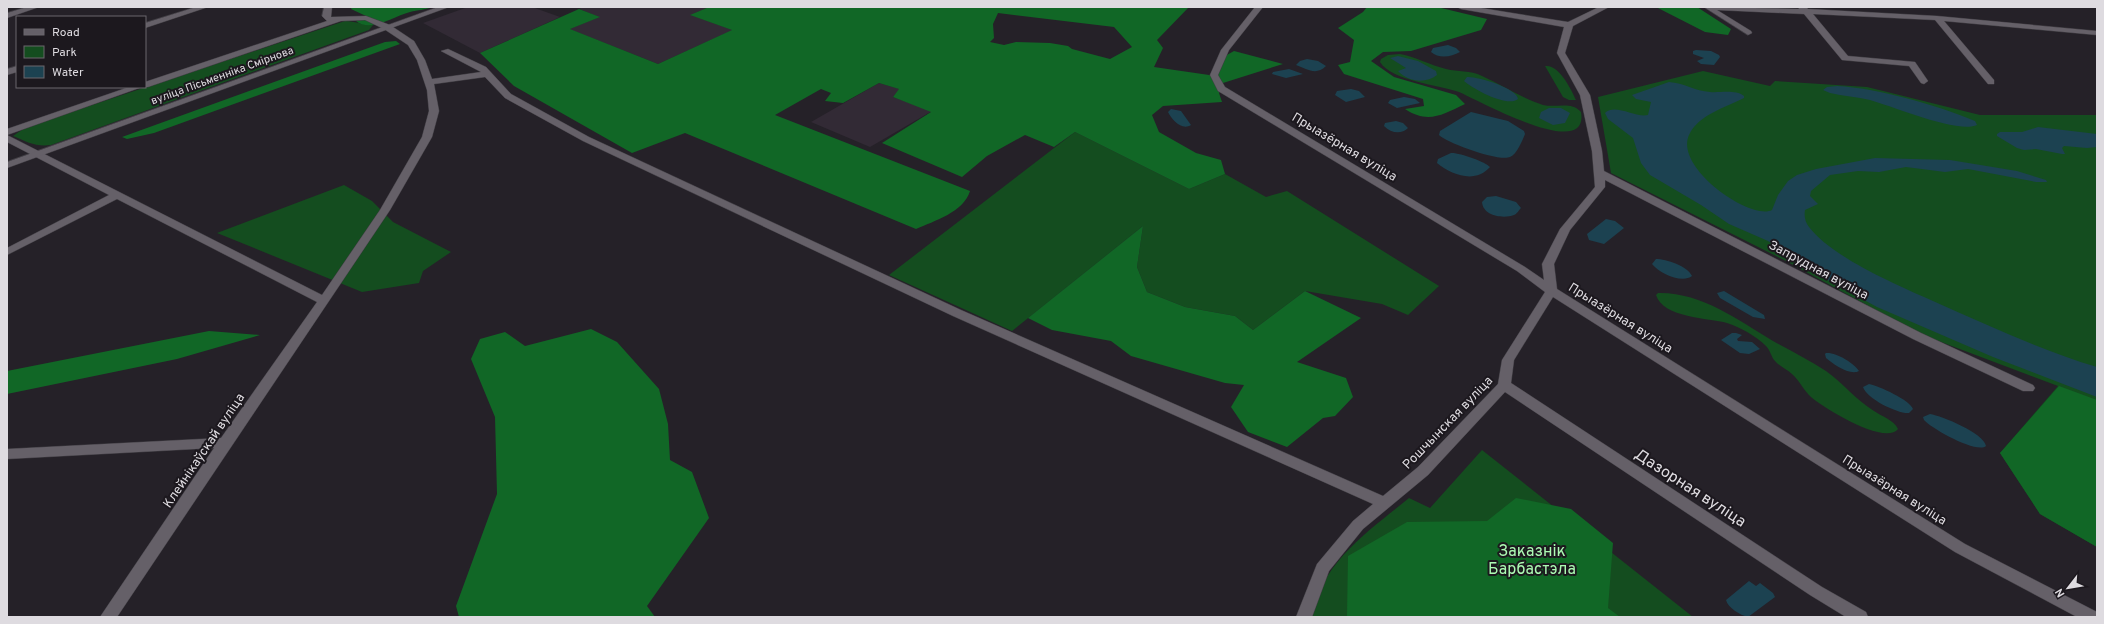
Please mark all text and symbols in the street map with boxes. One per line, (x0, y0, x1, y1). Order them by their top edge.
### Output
legend (16, 16, 146, 88)
text: Road (52, 25, 80, 41)
street label: вуліца Пісьменніка Смірнова (149, 44, 296, 108)
text: Park (52, 45, 77, 61)
text: Water (52, 65, 84, 81)
street label: Прыазёрная вуліца (1288, 110, 1400, 185)
street label: Запрудная вуліца (1765, 238, 1871, 304)
street label: Прыазёрная вуліца (1565, 280, 1675, 357)
street label: Рошчынская вуліца (1400, 374, 1497, 473)
street label: Клейнікаўскай вуліца (160, 391, 249, 511)
street label: Дазорная вуліца (1630, 445, 1750, 532)
street label: Прыазёрная вуліца (1839, 452, 1949, 529)
park label: Заказнік Барбастэла (1488, 542, 1576, 580)
north arrow (2048, 568, 2088, 608)
text: N (2052, 586, 2068, 600)

